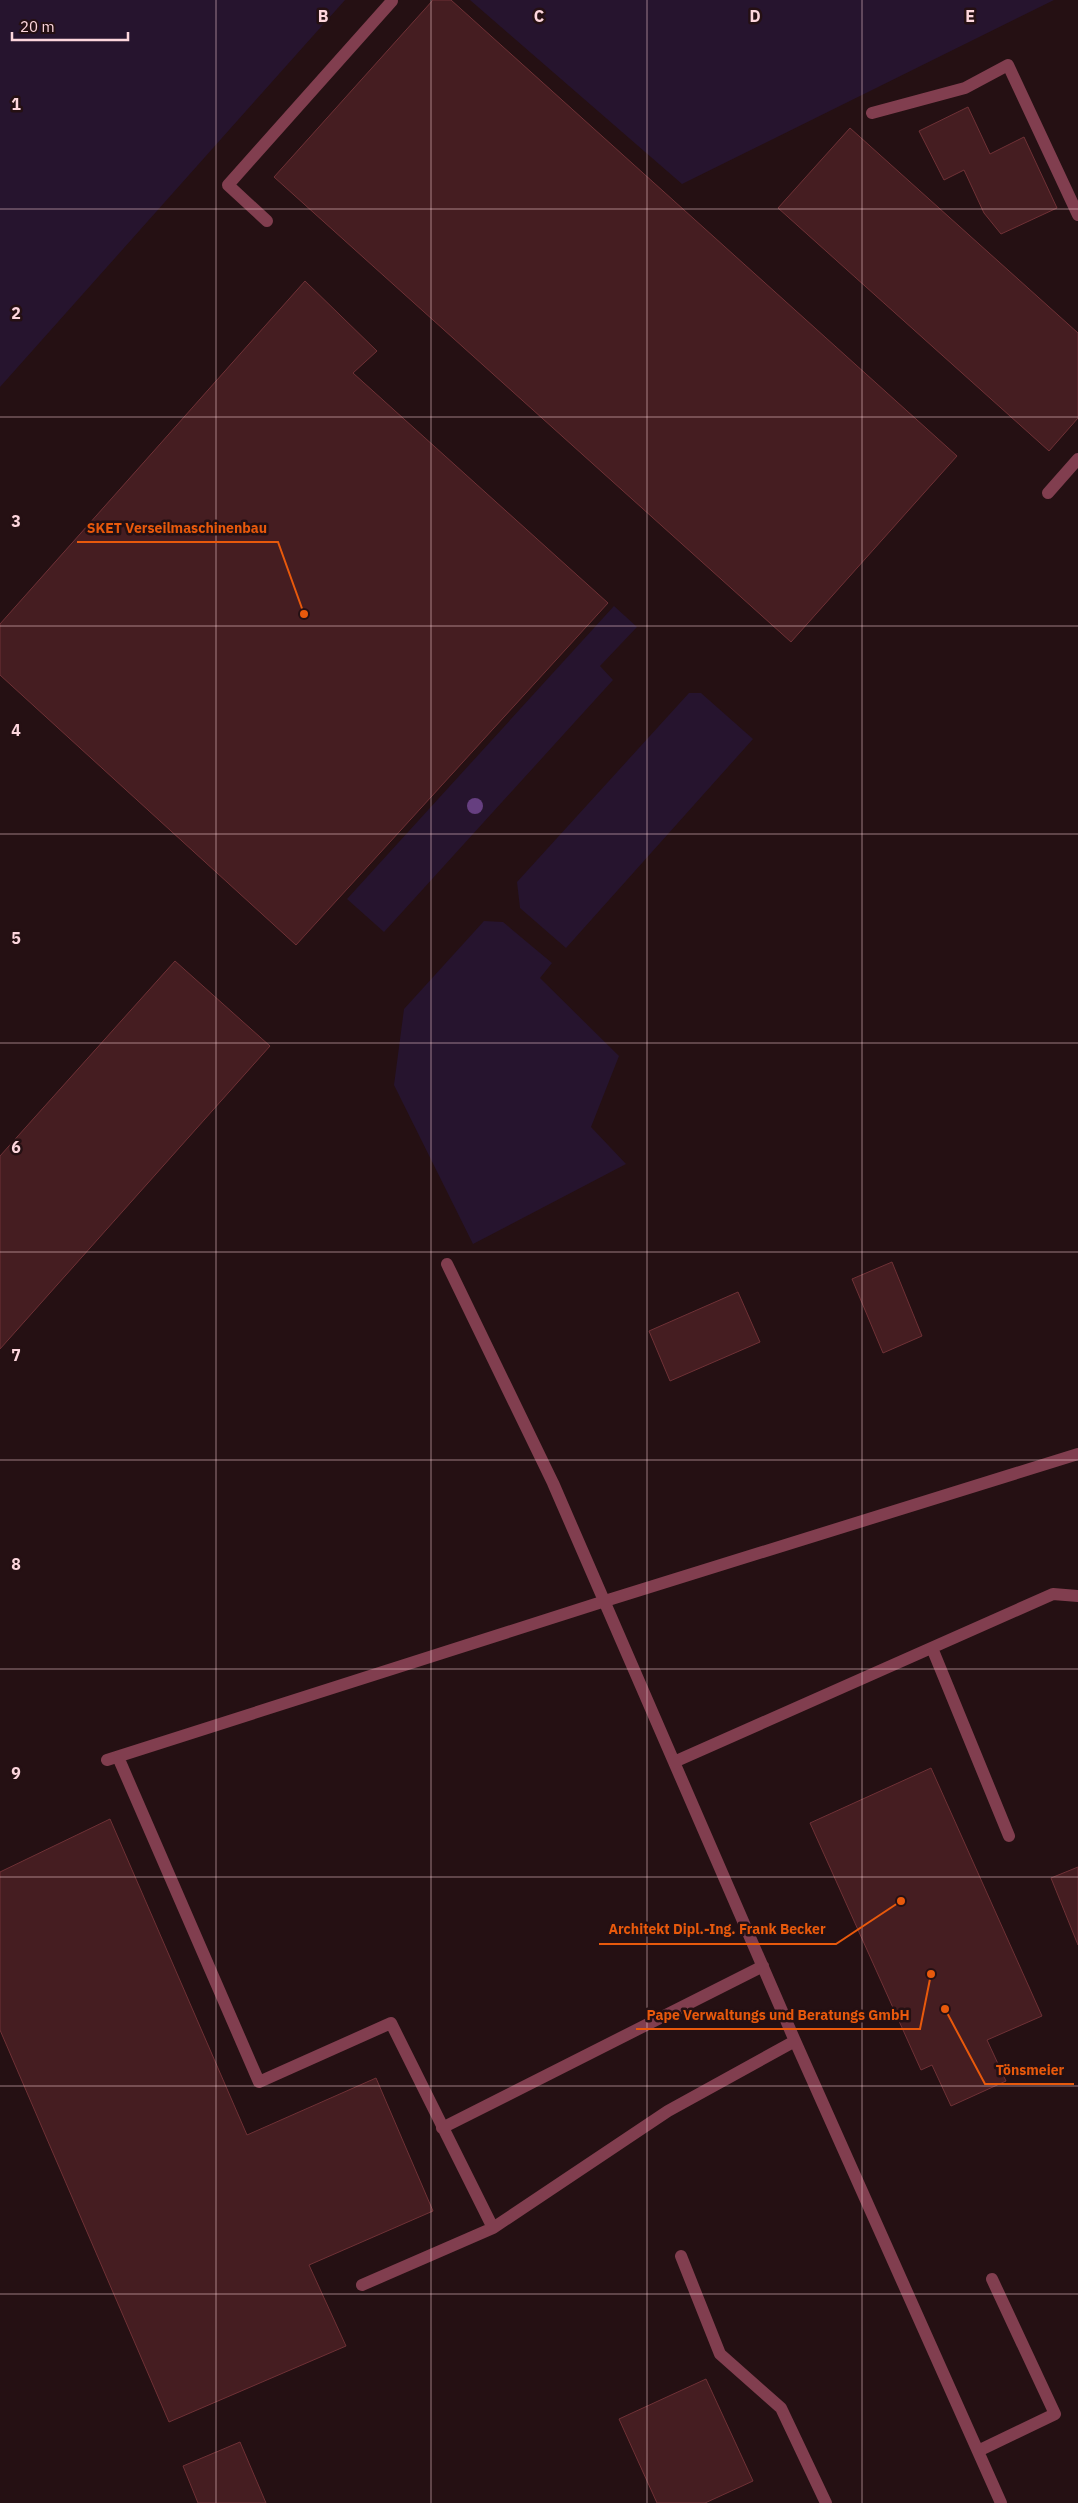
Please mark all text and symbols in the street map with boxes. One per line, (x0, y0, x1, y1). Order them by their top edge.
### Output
text: B (318, 6, 329, 26)
text: C (534, 6, 544, 26)
text: D (749, 6, 761, 26)
text: E (965, 6, 975, 26)
scale bar (12, 10, 129, 42)
text: 20 m (20, 17, 55, 36)
text: 1 (11, 94, 21, 114)
text: 2 (11, 303, 21, 323)
text: 3 (11, 511, 21, 531)
callout: SKET Verseilmaschinenbau (77, 513, 278, 542)
text: SKET Verseilmaschinenbau (87, 519, 267, 537)
text: 4 (11, 720, 21, 740)
text: 5 (11, 928, 21, 948)
text: 6 (11, 1137, 21, 1157)
text: 7 (11, 1345, 21, 1365)
text: 8 (11, 1554, 21, 1574)
text: 9 (11, 1763, 21, 1783)
callout: Architekt Dipl.-Ing. Frank Becker (599, 1915, 836, 1944)
text: Architekt Dipl.-Ing. Frank Becker (608, 1920, 826, 1938)
callout: Pape Verwaltungs und Beratungs GmbH (636, 2000, 920, 2029)
text: Pape Verwaltungs und Beratungs GmbH (646, 2006, 910, 2024)
callout: Tönsmeier (985, 2055, 1074, 2084)
text: Tönsmeier (996, 2061, 1065, 2079)

